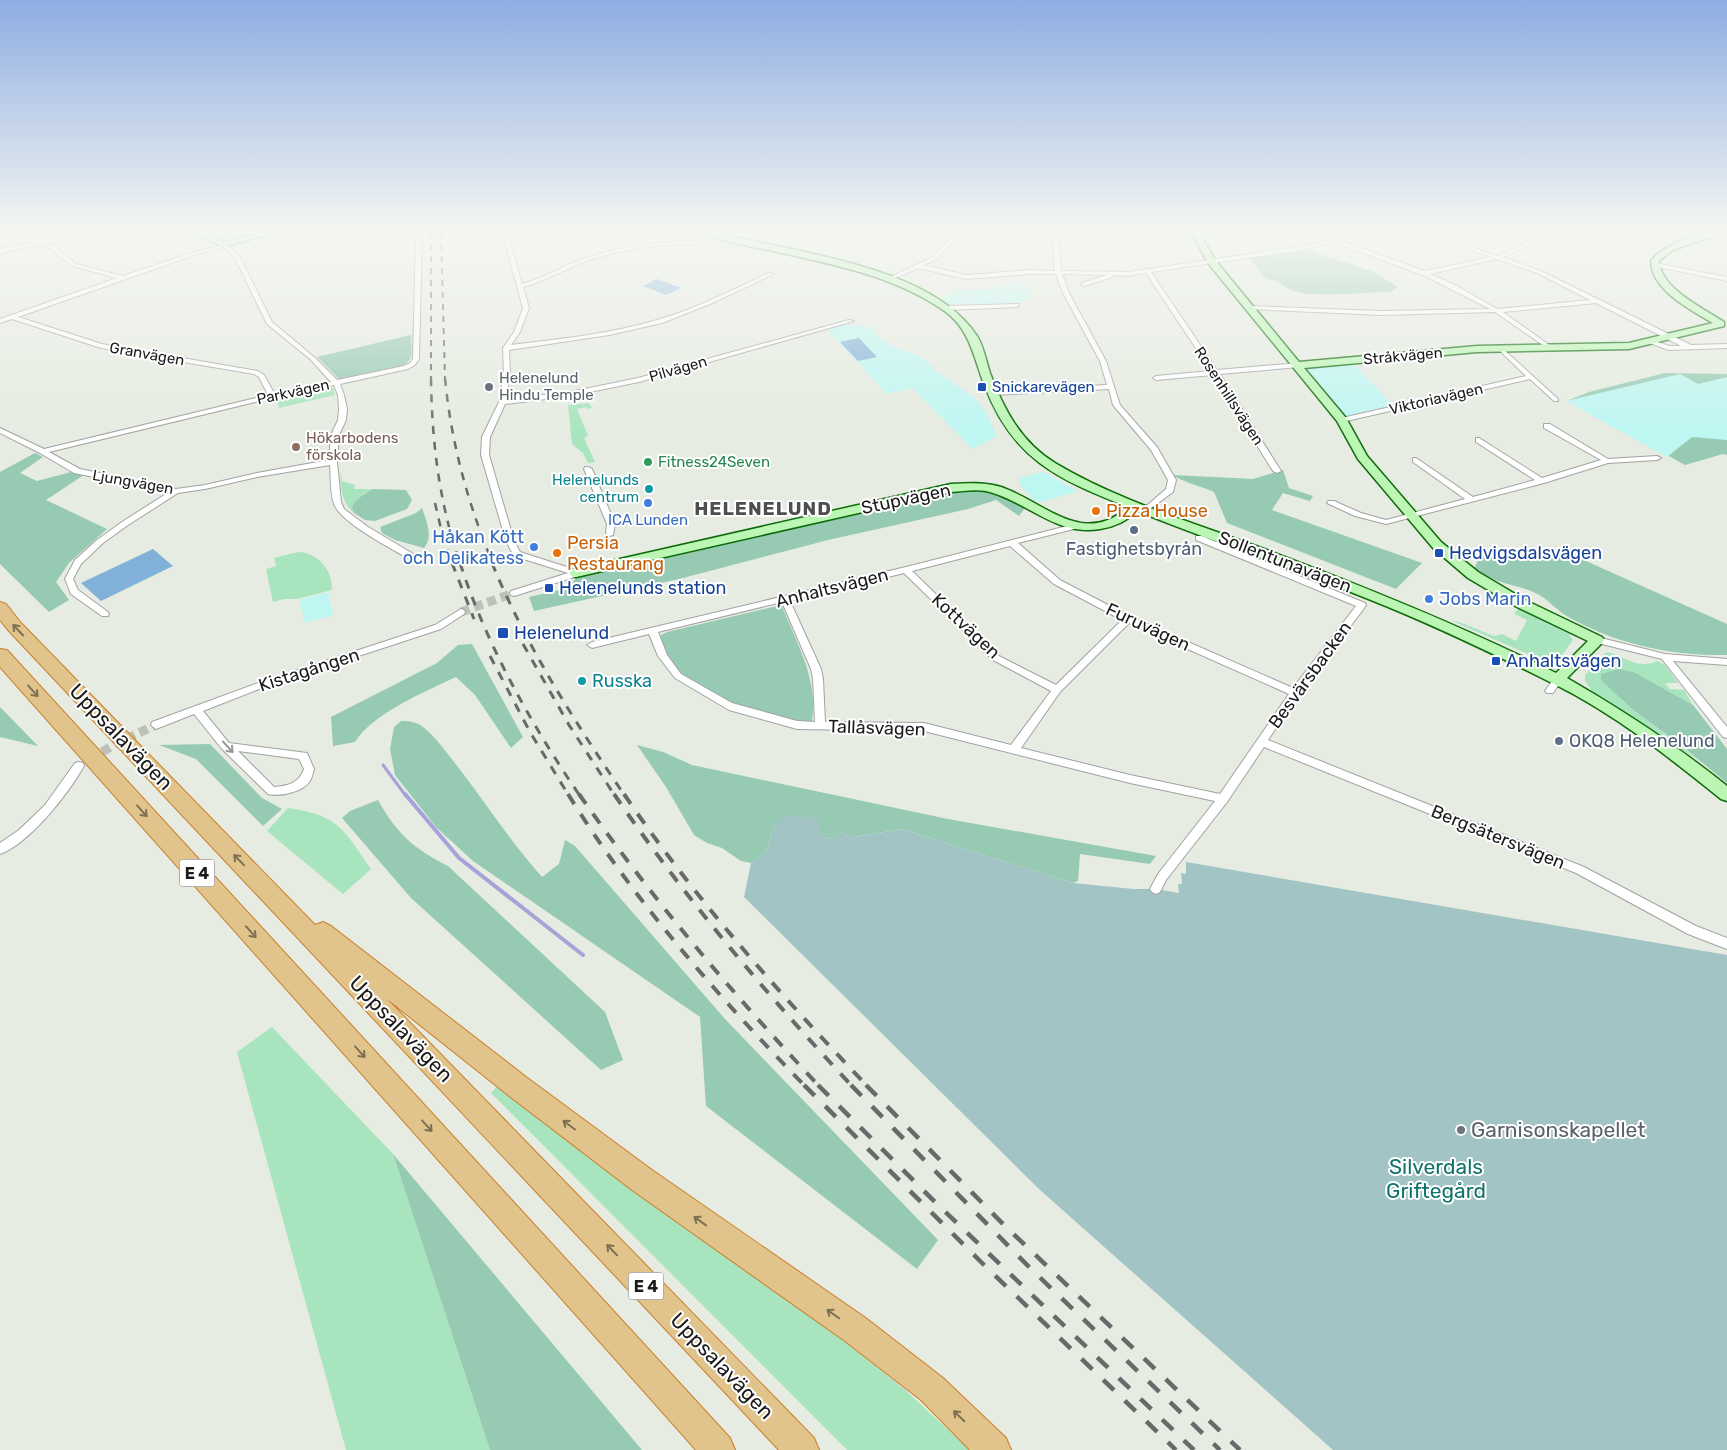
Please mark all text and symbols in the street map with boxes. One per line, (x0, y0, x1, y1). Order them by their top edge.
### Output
street label: Granvägen (108, 339, 186, 369)
street label: Rosenhillsvägen (1191, 343, 1267, 449)
street label: Stråkvägen (1363, 344, 1443, 368)
street label: Pilvägen (647, 352, 709, 386)
place label: Helenelund Hindu Temple (499, 369, 594, 404)
street label: Parkvägen (255, 376, 331, 408)
place label: Snickarevägen (992, 378, 1095, 396)
street label: Viktoriavägen (1387, 379, 1485, 419)
marker: Helenelund Hindu Temple (483, 381, 495, 393)
marker: Snickarevägen (976, 381, 988, 393)
place label: Hökarbodens förskola (306, 429, 399, 464)
marker: Hökarbodens förskola (290, 441, 302, 453)
place label: Fitness24Seven (658, 453, 770, 471)
marker: Fitness24Seven (642, 456, 654, 468)
street label: Ljungvägen (91, 466, 175, 498)
place label: Helenelunds centrum (552, 471, 639, 506)
street label: Stupvägen (859, 479, 953, 519)
marker: Helenelunds centrum (643, 483, 655, 495)
marker: ICA Lunden (642, 497, 654, 509)
district label: HELENELUND (694, 497, 832, 520)
place label: Pizza House (1106, 500, 1208, 522)
marker: Pizza House (1090, 505, 1102, 517)
place label: ICA Lunden (608, 511, 688, 529)
marker: Fastighetsbyrån (1128, 524, 1140, 536)
place label: Håkan Kött och Delikatess (403, 526, 524, 569)
street label: Sollentunavägen (1215, 526, 1355, 598)
place label: Persia Restaurang (567, 532, 664, 575)
place label: Fastighetsbyrån (1066, 538, 1202, 560)
marker: Håkan Kött och Delikatess (528, 541, 540, 553)
place label: Hedvigsdalsvägen (1449, 542, 1602, 564)
marker: Persia Restaurang (551, 547, 563, 559)
marker: Hedvigsdalsvägen (1433, 547, 1445, 559)
street label: Anhaltsvägen (773, 563, 891, 613)
place label: Helenelunds station (559, 577, 726, 599)
marker: Helenelunds station (543, 582, 555, 594)
place label: Jobs Marin (1439, 588, 1531, 610)
street label: Kottvägen (927, 589, 1005, 663)
marker: Jobs Marin (1423, 593, 1435, 605)
street label: Furuvägen (1103, 598, 1193, 656)
street label: Besvärsbacken (1264, 617, 1356, 733)
place label: Helenelund (514, 622, 609, 644)
one-way arrow (12, 623, 24, 636)
marker: Helenelund (496, 626, 510, 640)
street label: Kistagången (256, 643, 362, 697)
place label: Anhaltsvägen (1506, 650, 1621, 672)
marker: Anhaltsvägen (1490, 655, 1502, 667)
place label: Russka (592, 670, 652, 692)
marker: Russka (576, 675, 588, 687)
street label: Uppsalavägen (64, 678, 178, 795)
one-way arrow (27, 684, 39, 697)
street label: Tallåsvägen (828, 715, 926, 741)
place label: OKQ8 Helenelund (1569, 730, 1715, 752)
marker: OKQ8 Helenelund (1553, 735, 1565, 747)
one-way arrow (222, 740, 234, 753)
street label: Bergsätersvägen (1428, 800, 1568, 874)
one-way arrow (136, 805, 148, 818)
one-way arrow (234, 855, 246, 867)
road number: E 4 (180, 860, 214, 886)
one-way arrow (245, 925, 257, 938)
street label: Uppsalavägen (344, 970, 458, 1087)
one-way arrow (354, 1046, 366, 1059)
place label: Garnisonskapellet (1471, 1117, 1645, 1142)
one-way arrow (563, 1119, 576, 1130)
one-way arrow (422, 1120, 433, 1133)
marker: Garnisonskapellet (1455, 1124, 1467, 1136)
park label: Silverdals Griftegård (1386, 1154, 1486, 1203)
one-way arrow (693, 1216, 707, 1226)
one-way arrow (606, 1244, 618, 1257)
road number: E 4 (628, 1272, 664, 1300)
street label: Uppsalavägen (665, 1307, 779, 1424)
one-way arrow (826, 1309, 840, 1319)
one-way arrow (953, 1410, 965, 1422)

